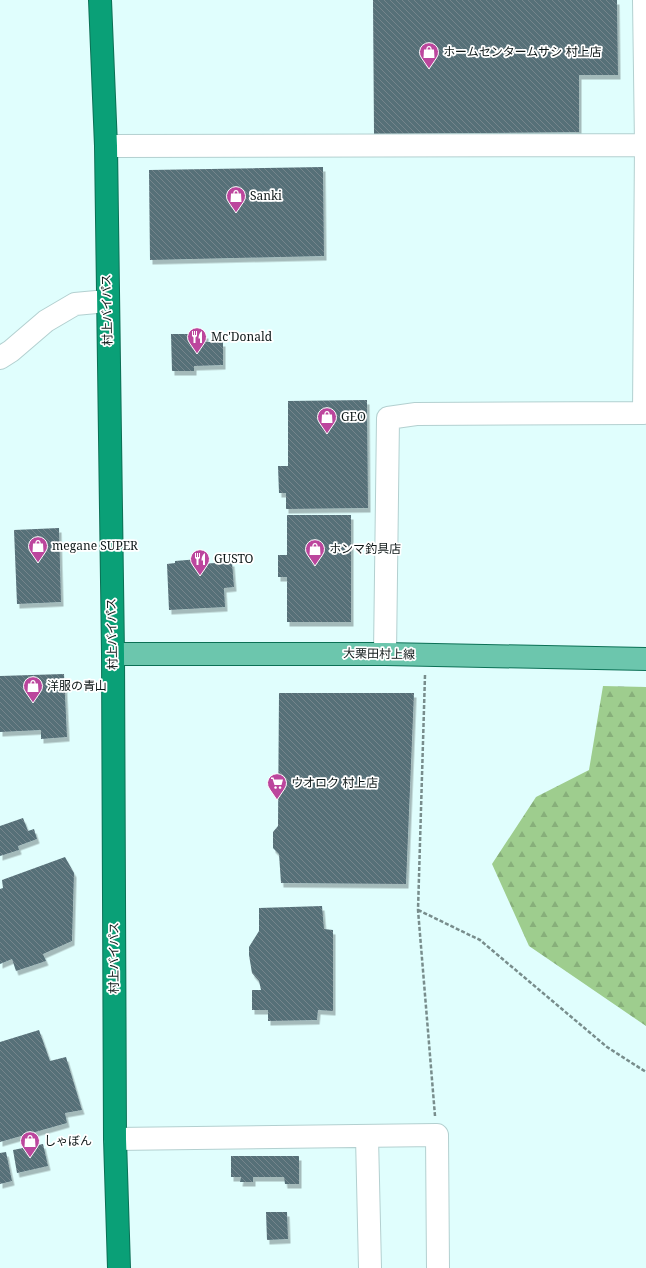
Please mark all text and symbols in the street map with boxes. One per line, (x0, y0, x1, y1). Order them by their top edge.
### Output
shop icon: ホームセンタームサシ 村上店 (418, 41, 440, 69)
place label: ホームセンタームサシ 村上店 (443, 43, 601, 60)
shop icon: Sanki (225, 185, 247, 213)
place label: Sanki (250, 187, 282, 204)
street label: 村上バイパス (97, 274, 116, 346)
restaurant icon: Mc'Donald (186, 326, 208, 354)
place label: Mc'Donald (211, 328, 273, 345)
shop icon: GEO (316, 406, 338, 434)
place label: GEO (341, 408, 366, 425)
shop icon: megane SUPER (27, 535, 49, 563)
place label: megane SUPER (52, 537, 138, 554)
shop icon: ホンマ釣具店 (304, 538, 326, 566)
place label: ホンマ釣具店 (329, 540, 401, 557)
restaurant icon: GUSTO (189, 548, 211, 576)
place label: GUSTO (214, 550, 254, 567)
street label: 村上バイパス (102, 598, 121, 670)
street label: 大栗田村上線 (343, 644, 415, 663)
shop icon: 洋服の青山 (22, 675, 44, 703)
place label: 洋服の青山 (47, 677, 107, 694)
supermarket icon: ウオロク 村上店 (266, 772, 288, 800)
place label: ウオロク 村上店 (291, 774, 378, 791)
street label: 村上バイパス (105, 922, 122, 994)
shop icon: しゃぼん (19, 1130, 41, 1158)
place label: しゃぼん (44, 1132, 92, 1149)

